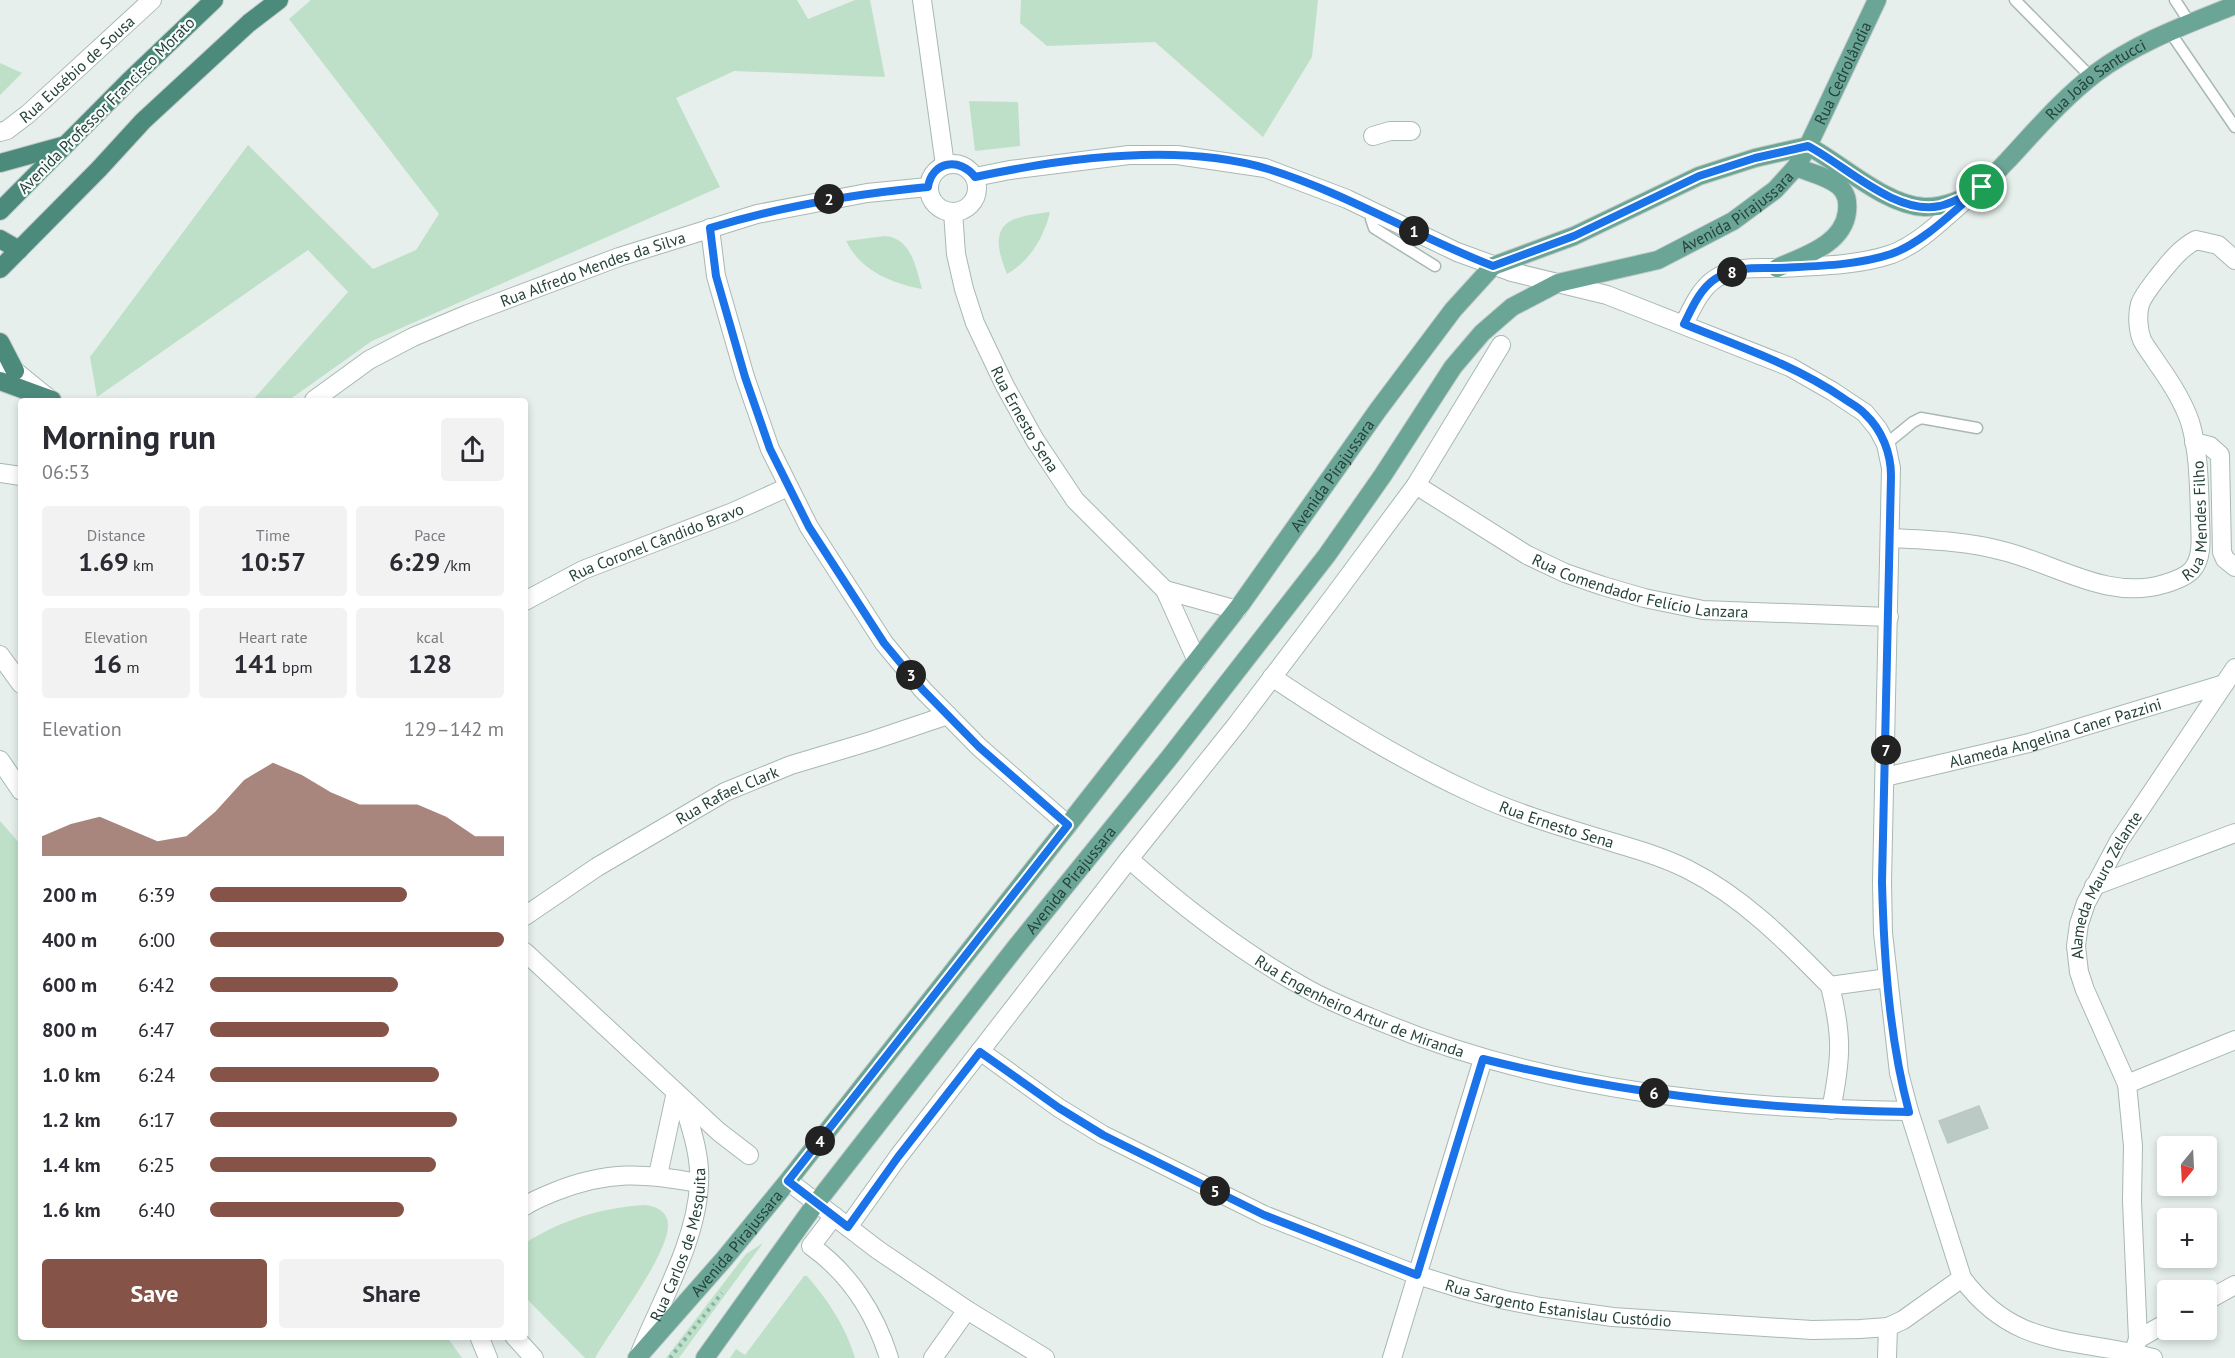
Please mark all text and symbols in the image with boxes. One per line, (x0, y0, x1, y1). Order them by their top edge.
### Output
street label: Rua Eusébio de Sousa (15, 11, 139, 127)
street label: Avenida Professor Francisco Morato (13, 12, 199, 198)
street label: Rua Cedrolândia (1810, 18, 1875, 128)
street label: Rua João Santucci (2041, 35, 2149, 124)
pin (1956, 161, 2007, 212)
street label: Avenida Pirajussara (1677, 167, 1798, 257)
icon: arrive (1965, 170, 1998, 203)
pin: 2 (814, 184, 844, 214)
text: 2 (824, 189, 834, 209)
pin: 1 (1399, 216, 1429, 246)
text: 1 (1409, 221, 1419, 241)
street label: Rua Alfredo Mendes da Silva (497, 227, 688, 311)
pin: 8 (1717, 257, 1747, 287)
text: 8 (1727, 262, 1737, 282)
street label: Rua Ernesto Sena (987, 363, 1064, 476)
text: Morning run (42, 415, 216, 458)
street label: Avenida Pirajussara (1286, 415, 1378, 535)
button: share (441, 418, 504, 481)
text: 06:53 (42, 459, 90, 485)
street label: Rua Mendes Filho (2178, 460, 2211, 585)
street label: Rua Coronel Cândido Bravo (565, 499, 747, 586)
text: Distance (87, 525, 145, 545)
text: Time (256, 525, 290, 545)
text: Pace (414, 525, 446, 545)
text: 1.69 (78, 545, 129, 578)
text: 10:57 (240, 545, 306, 578)
text: 6:29 (389, 545, 440, 578)
street label: Rua Comendador Felício Lanzara (1529, 549, 1749, 622)
text: km (129, 555, 154, 575)
text: /km (440, 555, 471, 575)
text: Elevation (84, 627, 148, 647)
text: Heart rate (238, 627, 308, 647)
text: kcal (416, 627, 444, 647)
text: 16 (93, 647, 122, 680)
text: 141 (234, 647, 278, 680)
text: 128 (408, 647, 452, 680)
text: m (122, 657, 139, 677)
text: bpm (278, 657, 312, 677)
pin: 3 (896, 660, 926, 690)
text: 3 (906, 665, 916, 685)
street label: Alameda Angelina Caner Pazzini (1947, 693, 2164, 772)
text: Elevation (42, 716, 122, 742)
text: 129–142 m (404, 716, 504, 742)
pin: 7 (1871, 735, 1901, 765)
text: 7 (1881, 740, 1891, 760)
street label: Rua Rafael Clark (672, 761, 782, 829)
street label: Rua Ernesto Sena (1497, 796, 1617, 852)
street label: Alameda Mauro Zelante (2066, 807, 2146, 961)
street label: Avenida Pirajussara (1021, 822, 1120, 938)
text: 200 m (42, 882, 97, 908)
text: 6:39 (138, 882, 175, 908)
text: 400 m (42, 927, 97, 953)
text: 6:00 (138, 927, 175, 953)
street label: Rua Engenheiro Artur de Miranda (1251, 950, 1467, 1061)
text: 600 m (42, 972, 97, 998)
text: 6:42 (138, 972, 175, 998)
text: 800 m (42, 1017, 97, 1043)
text: 6:47 (138, 1017, 175, 1043)
text: 1.0 km (42, 1062, 101, 1088)
text: 6:24 (138, 1062, 175, 1088)
pin: 6 (1639, 1078, 1669, 1108)
text: 6 (1649, 1083, 1659, 1103)
text: 1.2 km (42, 1107, 101, 1133)
text: 6:17 (138, 1107, 175, 1133)
pin: 4 (805, 1126, 835, 1156)
text: 4 (815, 1131, 825, 1151)
north arrow (2157, 1136, 2217, 1196)
map controls (2157, 1136, 2217, 1340)
text: 1.4 km (42, 1152, 101, 1178)
text: 6:25 (138, 1152, 175, 1178)
street label: Rua Carlos de Mesquita (645, 1167, 709, 1324)
pin: 5 (1200, 1176, 1230, 1206)
text: 5 (1210, 1181, 1220, 1201)
street label: Avenida Pirajussara (686, 1186, 787, 1300)
text: 1.6 km (42, 1197, 101, 1223)
text: 6:40 (138, 1197, 175, 1223)
button: + (2157, 1208, 2217, 1268)
button: Save (42, 1259, 267, 1328)
button: Share (279, 1259, 504, 1328)
street label: Rua Sargento Estanislau Custódio (1443, 1274, 1672, 1331)
button: − (2157, 1280, 2217, 1340)

